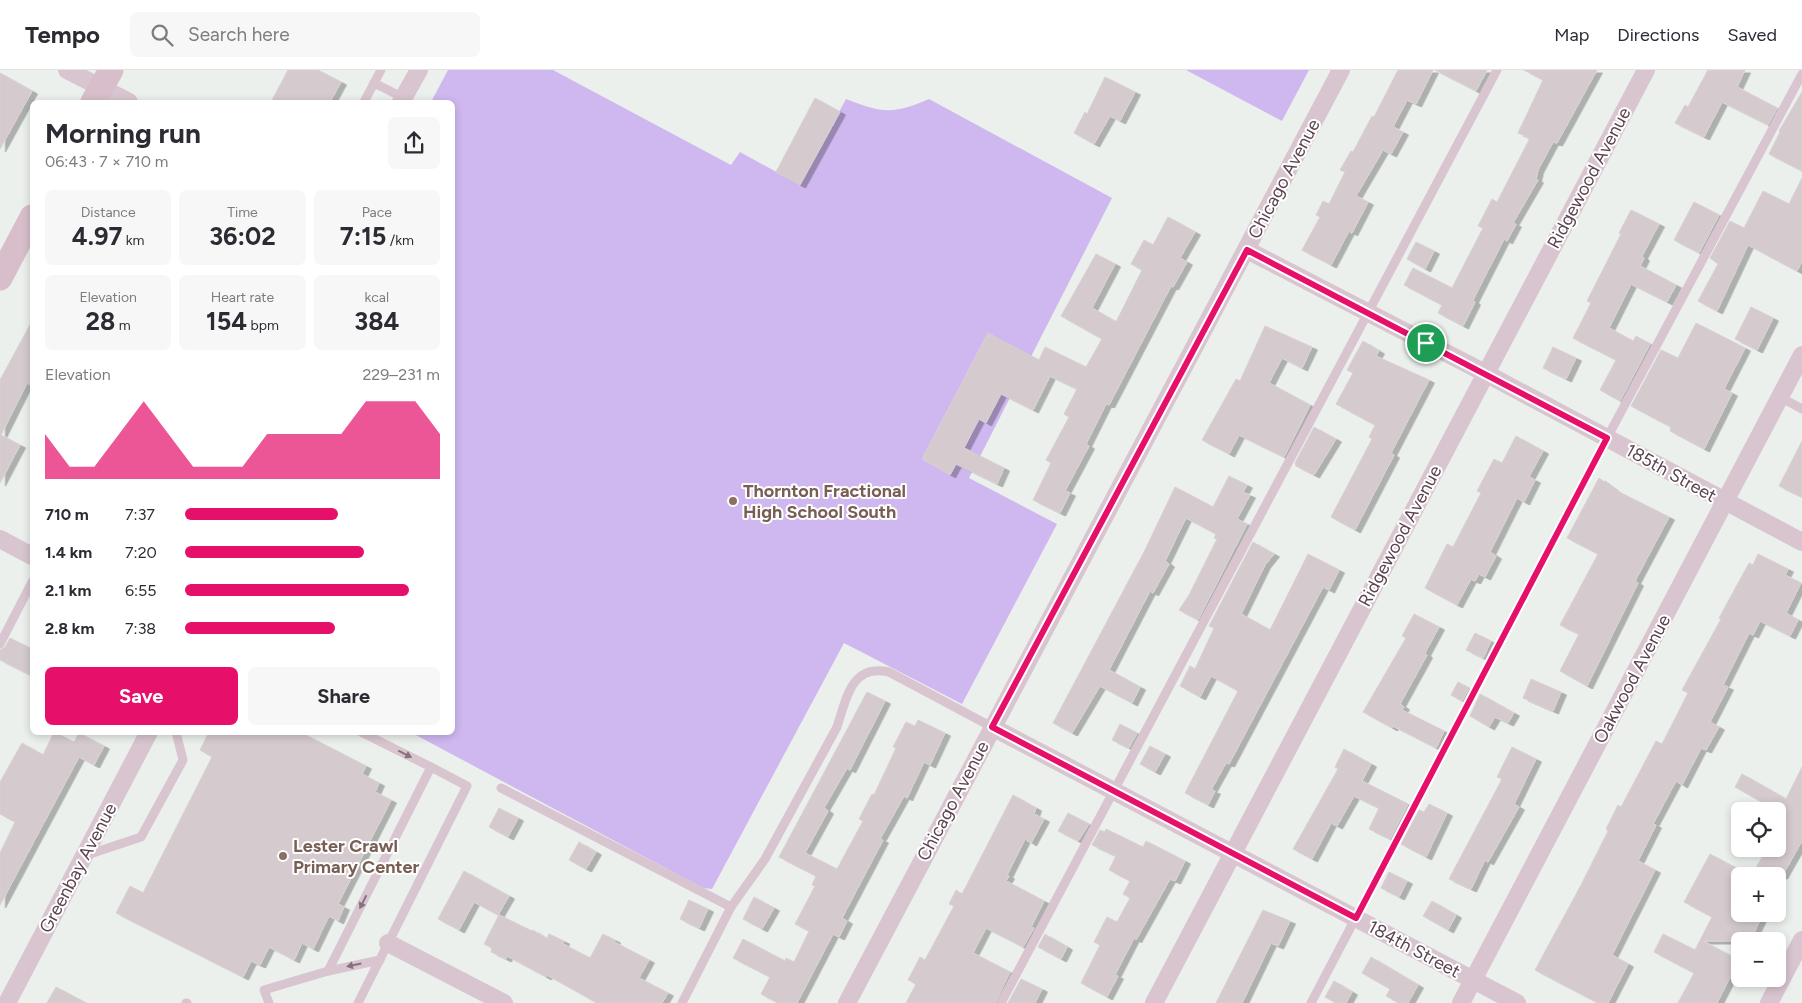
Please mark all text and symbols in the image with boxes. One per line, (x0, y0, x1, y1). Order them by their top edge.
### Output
search box (130, 12, 480, 57)
text: Tempo (25, 20, 100, 49)
icon: search (148, 21, 176, 49)
text: Search here (188, 23, 290, 46)
text: Map (1554, 24, 1589, 46)
text: Directions (1617, 24, 1699, 46)
text: Saved (1727, 24, 1777, 46)
street label: Ridgewood Avenue (1542, 103, 1636, 252)
street label: Chicago Avenue (1243, 115, 1325, 243)
text: Morning run (45, 116, 201, 150)
button: share (388, 117, 440, 169)
text: 06:43 · 7 × 710 m (45, 152, 168, 171)
text: Distance (81, 204, 136, 221)
text: Time (227, 204, 258, 221)
text: Pace (362, 204, 392, 221)
text: 4.97 (72, 221, 122, 251)
text: 36:02 (209, 221, 276, 251)
text: 7:15 (340, 221, 386, 251)
text: km (122, 232, 144, 249)
text: /km (386, 232, 414, 249)
text: Elevation (79, 289, 137, 306)
text: Heart rate (211, 289, 274, 306)
text: kcal (365, 289, 389, 306)
text: 28 (86, 306, 115, 336)
text: 154 (206, 306, 247, 336)
text: 384 (354, 306, 399, 336)
text: m (115, 317, 131, 334)
text: bpm (247, 317, 279, 334)
pin (1405, 322, 1447, 364)
icon: arrive (1412, 329, 1440, 357)
text: Elevation (45, 365, 111, 384)
text: 229–231 m (362, 365, 440, 384)
street label: 185th Street (1622, 439, 1720, 507)
street label: Ridgewood Avenue (1353, 461, 1447, 610)
place label: Thornton Fractional High School South (743, 480, 906, 523)
marker: Thornton Fractional High School South (727, 495, 739, 507)
text: 710 m (45, 505, 89, 524)
text: 7:37 (125, 505, 155, 524)
text: 1.4 km (45, 543, 92, 562)
text: 7:20 (125, 543, 157, 562)
text: 2.1 km (45, 581, 91, 600)
text: 6:55 (125, 581, 157, 600)
street label: Oakwood Avenue (1589, 611, 1675, 747)
text: 2.8 km (45, 619, 94, 638)
text: 7:38 (125, 619, 156, 638)
button: Save (45, 667, 238, 725)
button: Share (248, 667, 440, 725)
street label: Chicago Avenue (912, 737, 994, 865)
one-way arrow (398, 751, 412, 759)
street label: Greenbay Avenue (35, 799, 122, 937)
map controls (1731, 802, 1786, 987)
button: locate (1731, 802, 1786, 857)
place label: Lester Crawl Primary Center (293, 835, 419, 878)
marker: Lester Crawl Primary Center (277, 850, 289, 862)
button: + (1731, 867, 1786, 922)
one-way arrow (358, 895, 367, 910)
street label: 184th Street (1364, 915, 1464, 983)
button: − (1731, 932, 1786, 987)
one-way arrow (345, 962, 361, 970)

